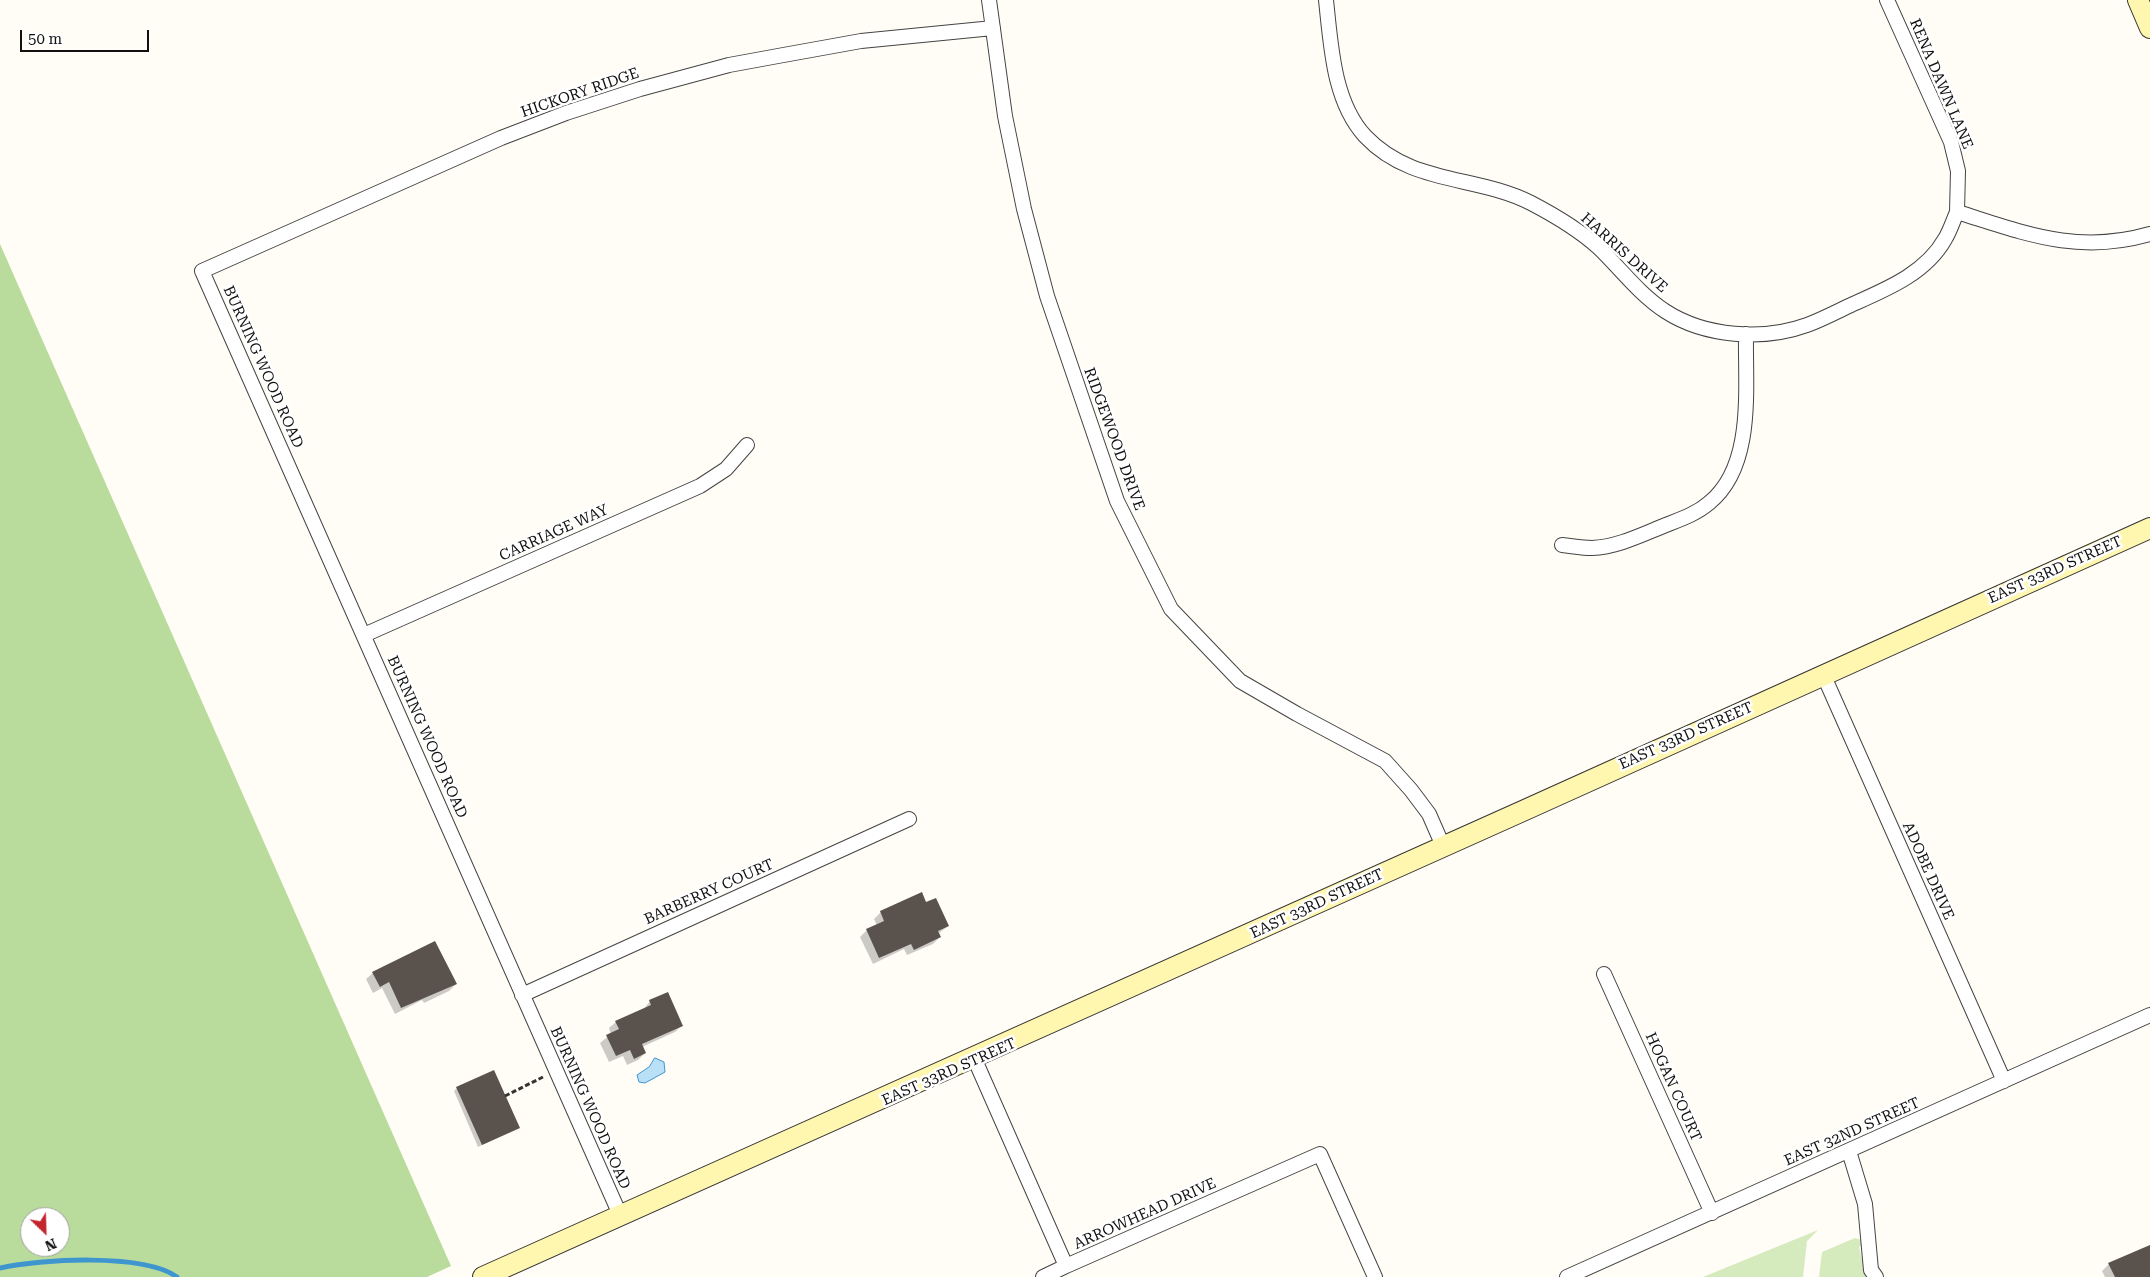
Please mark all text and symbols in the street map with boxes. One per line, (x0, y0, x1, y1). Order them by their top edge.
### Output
street label: RENA DAWN LANE (1905, 16, 1977, 152)
scale bar (22, 20, 151, 52)
text: 50 m (28, 30, 62, 48)
street label: HICKORY RIDGE (519, 64, 641, 122)
street label: HARRIS DRIVE (1577, 209, 1671, 297)
street label: BURNING WOOD ROAD (219, 283, 307, 451)
street label: RIDGEWOOD DRIVE (1080, 365, 1148, 513)
street label: CARRIAGE WAY (497, 501, 611, 565)
street label: EAST 33RD STREET (1985, 532, 2125, 608)
street label: BURNING WOOD ROAD (383, 653, 471, 821)
street label: EAST 33RD STREET (1616, 698, 1756, 774)
street label: ADOBE DRIVE (1898, 819, 1958, 923)
street label: BARBERRY COURT (642, 855, 776, 929)
street label: EAST 33RD STREET (1248, 865, 1386, 943)
street label: BURNING WOOD ROAD (546, 1024, 634, 1192)
street label: HOGAN COURT (1641, 1030, 1705, 1144)
street label: EAST 33RD STREET (879, 1034, 1019, 1110)
street label: EAST 32ND STREET (1782, 1094, 1922, 1170)
street label: ARROWHEAD DRIVE (1071, 1174, 1219, 1254)
north arrow (20, 1207, 70, 1257)
text: N (43, 1235, 59, 1254)

